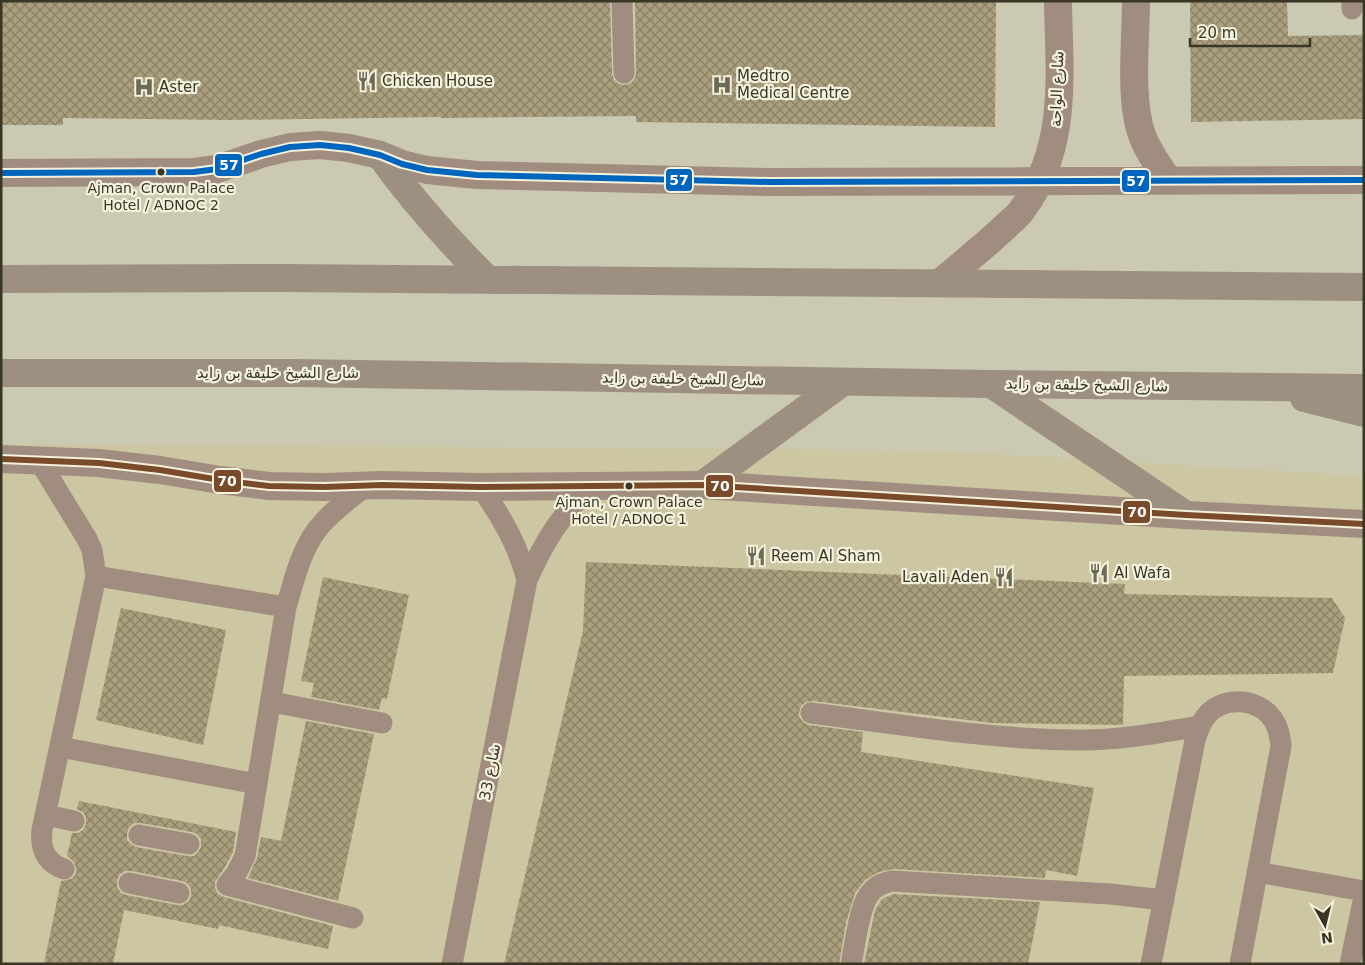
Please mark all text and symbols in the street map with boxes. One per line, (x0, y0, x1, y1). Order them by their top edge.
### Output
scale bar (1190, 15, 1310, 47)
text: 20 m (1198, 24, 1236, 42)
street label: شارع الواحة (1047, 51, 1067, 127)
place label: Medtro Medical Centre (737, 67, 849, 102)
restaurant icon: Chicken House (356, 70, 378, 92)
place label: Chicken House (382, 72, 493, 90)
hospital icon: Medtro Medical Centre (711, 74, 733, 96)
hospital icon: Aster (133, 76, 155, 98)
place label: Aster (159, 78, 199, 96)
line badge: 57 (214, 153, 243, 177)
text: 57 (219, 157, 239, 173)
marker: Ajman, Crown Palace Hotel / ADNOC 2 (156, 167, 166, 177)
line badge: 57 (665, 168, 693, 192)
line badge: 57 (1121, 169, 1150, 193)
text: 57 (669, 172, 689, 188)
text: 57 (1126, 173, 1146, 189)
place label: Ajman, Crown Palace Hotel / ADNOC 2 (87, 180, 235, 213)
street label: شارع الشيخ خليفة بن زايد (197, 364, 359, 382)
street label: شارع الشيخ خليفة بن زايد (602, 369, 764, 389)
street label: شارع الشيخ خليفة بن زايد (1006, 375, 1168, 395)
line badge: 70 (213, 469, 242, 493)
text: 70 (217, 473, 237, 489)
line badge: 70 (705, 474, 734, 498)
text: 70 (710, 478, 730, 494)
marker: Ajman, Crown Palace Hotel / ADNOC 1 (624, 481, 634, 491)
place label: Ajman, Crown Palace Hotel / ADNOC 1 (555, 494, 703, 527)
line badge: 70 (1122, 500, 1151, 524)
text: 70 (1127, 504, 1147, 520)
restaurant icon: Reem Al Sham (745, 545, 767, 567)
place label: Reem Al Sham (771, 547, 881, 565)
restaurant icon: Al Wafa (1088, 562, 1110, 584)
place label: Al Wafa (1114, 564, 1171, 582)
restaurant icon: Lavali Aden (993, 566, 1015, 588)
place label: Lavali Aden (902, 568, 989, 586)
street label: شارع 33 (476, 742, 504, 802)
north arrow (1300, 900, 1350, 950)
text: N (1320, 929, 1334, 947)

